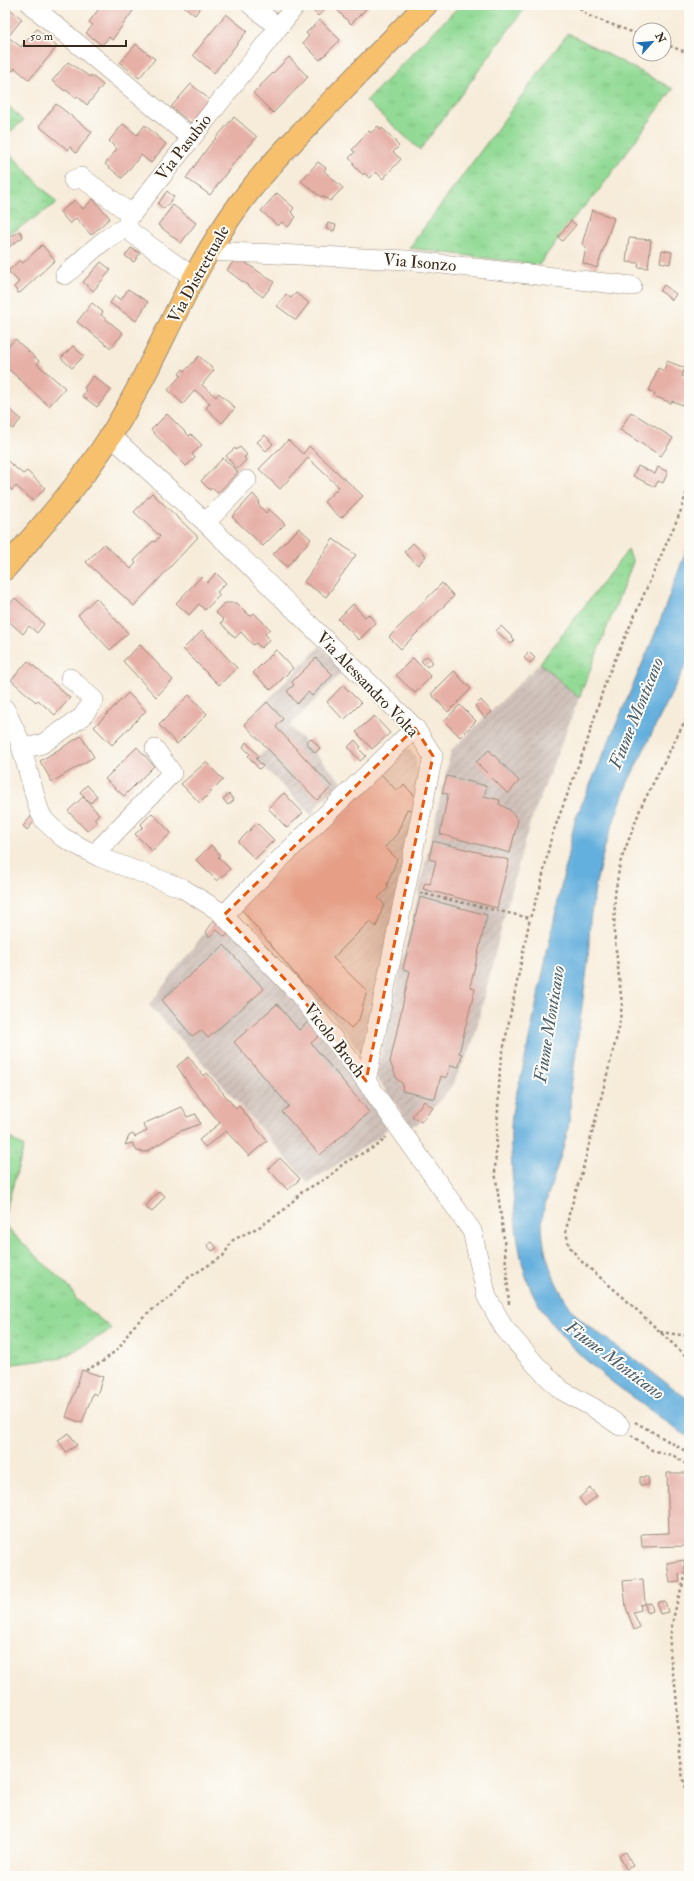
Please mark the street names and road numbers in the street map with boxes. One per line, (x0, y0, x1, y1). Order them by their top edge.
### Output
street label: Via Pasubio (151, 110, 216, 185)
street label: Via Distrettuale (163, 222, 234, 327)
street label: Via Isonzo (383, 249, 457, 276)
street label: Via Alessandro Volta (312, 627, 424, 742)
street label: Vicolo Broch (299, 999, 370, 1082)

